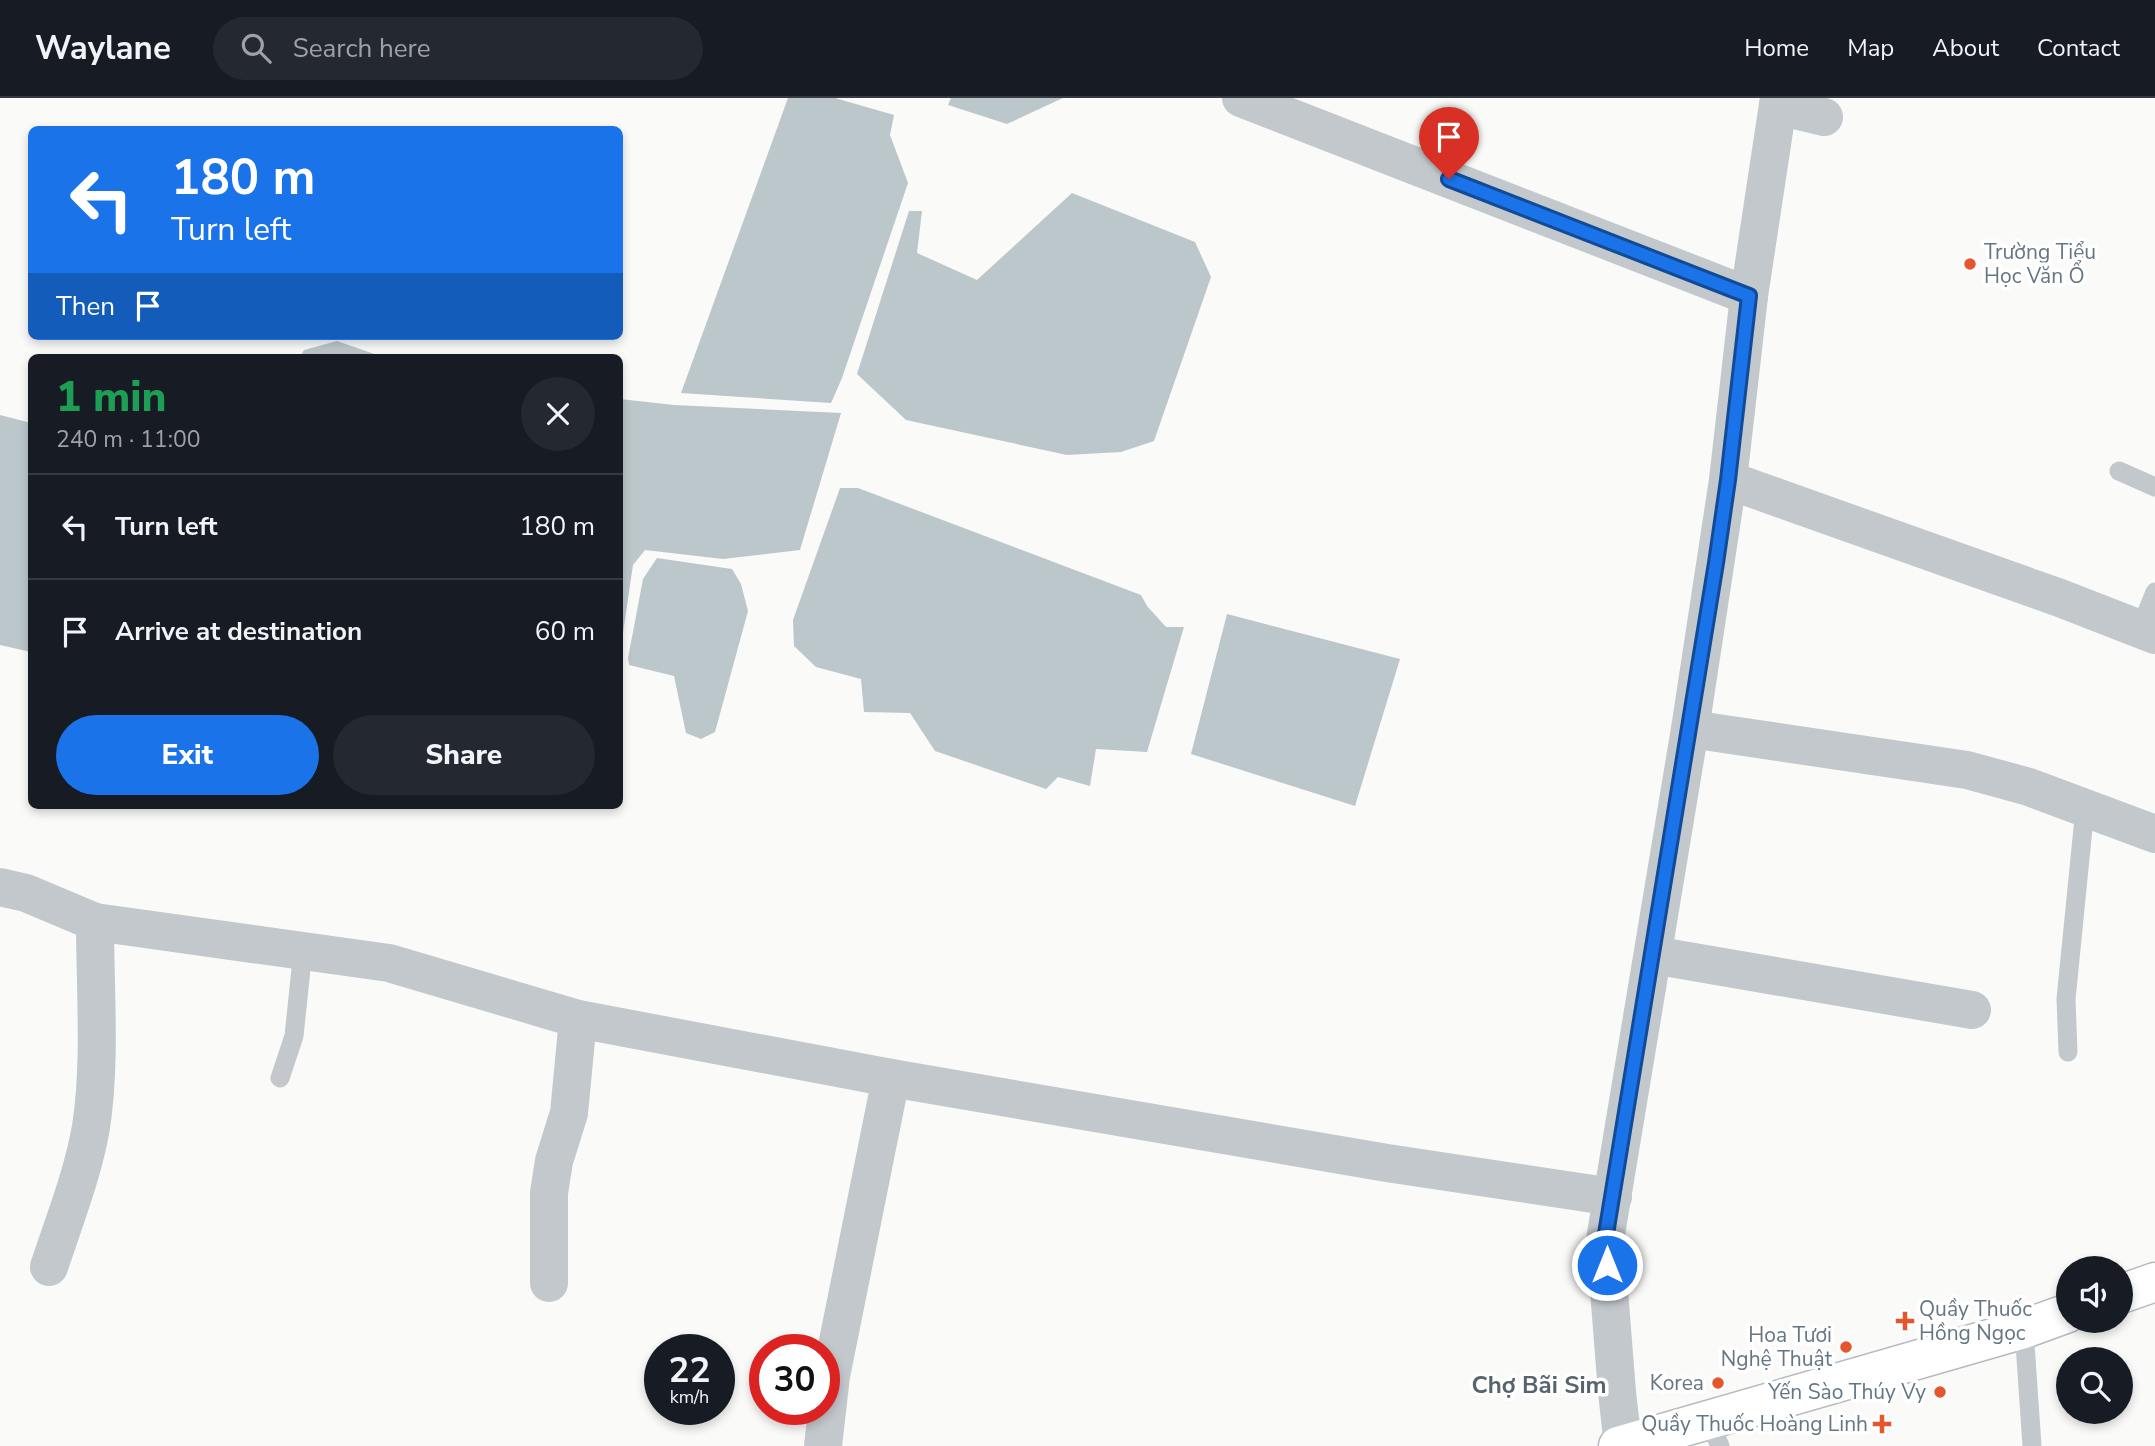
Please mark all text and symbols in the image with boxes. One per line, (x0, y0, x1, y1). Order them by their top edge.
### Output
search box (213, 17, 703, 80)
text: Waylane (35, 26, 171, 71)
icon: search (237, 29, 275, 67)
text: Search here (293, 31, 431, 66)
text: Home (1744, 32, 1809, 64)
text: Map (1847, 32, 1894, 64)
text: About (1932, 32, 1999, 64)
text: Contact (2037, 32, 2120, 64)
pin (1419, 107, 1479, 179)
icon: arrive (1430, 118, 1468, 156)
text: 180 m (171, 144, 315, 211)
icon: left (56, 154, 147, 245)
text: Turn left (171, 208, 291, 251)
place label: Trường Tiểu Học Văn Ổ (1984, 238, 2096, 290)
marker: Trường Tiểu Học Văn Ổ (1962, 256, 1978, 272)
icon: arrive (129, 287, 167, 325)
text: Then (56, 289, 115, 324)
text: 1 min (56, 369, 166, 426)
button: close (521, 377, 595, 451)
text: 240 m · 11:00 (56, 424, 201, 455)
icon: left (56, 508, 94, 546)
text: Turn left (115, 509, 218, 544)
text: 180 m (519, 509, 595, 544)
icon: arrive (56, 613, 94, 651)
text: Arrive at destination (115, 614, 362, 649)
text: 60 m (535, 614, 595, 649)
button: Exit (56, 715, 319, 795)
button: Share (333, 715, 595, 795)
position arrow (1570, 1228, 1644, 1302)
map controls (2056, 1256, 2133, 1424)
button: sound (2056, 1256, 2133, 1333)
place label: Quầy Thuốc Hồng Ngọc (1919, 1295, 2032, 1347)
marker: Quầy Thuốc Hồng Ngọc (1897, 1313, 1913, 1329)
place label: Hoa Tươi Nghệ Thuật (1721, 1321, 1833, 1373)
speed limit sign: 30 (749, 1334, 840, 1425)
marker: Hoa Tươi Nghệ Thuật (1838, 1339, 1854, 1355)
text: 22 (668, 1347, 711, 1394)
button: search (2056, 1347, 2133, 1424)
district label: Chợ Bãi Sim (1471, 1369, 1607, 1401)
place label: Korea (1650, 1369, 1704, 1397)
marker: Korea (1710, 1375, 1726, 1391)
place label: Yến Sào Thúy Vy (1767, 1378, 1926, 1406)
marker: Yến Sào Thúy Vy (1932, 1384, 1948, 1400)
text: km/h (670, 1385, 709, 1409)
place label: Quầy Thuốc Hoàng Linh (1641, 1410, 1868, 1438)
marker: Quầy Thuốc Hoàng Linh (1874, 1416, 1890, 1432)

